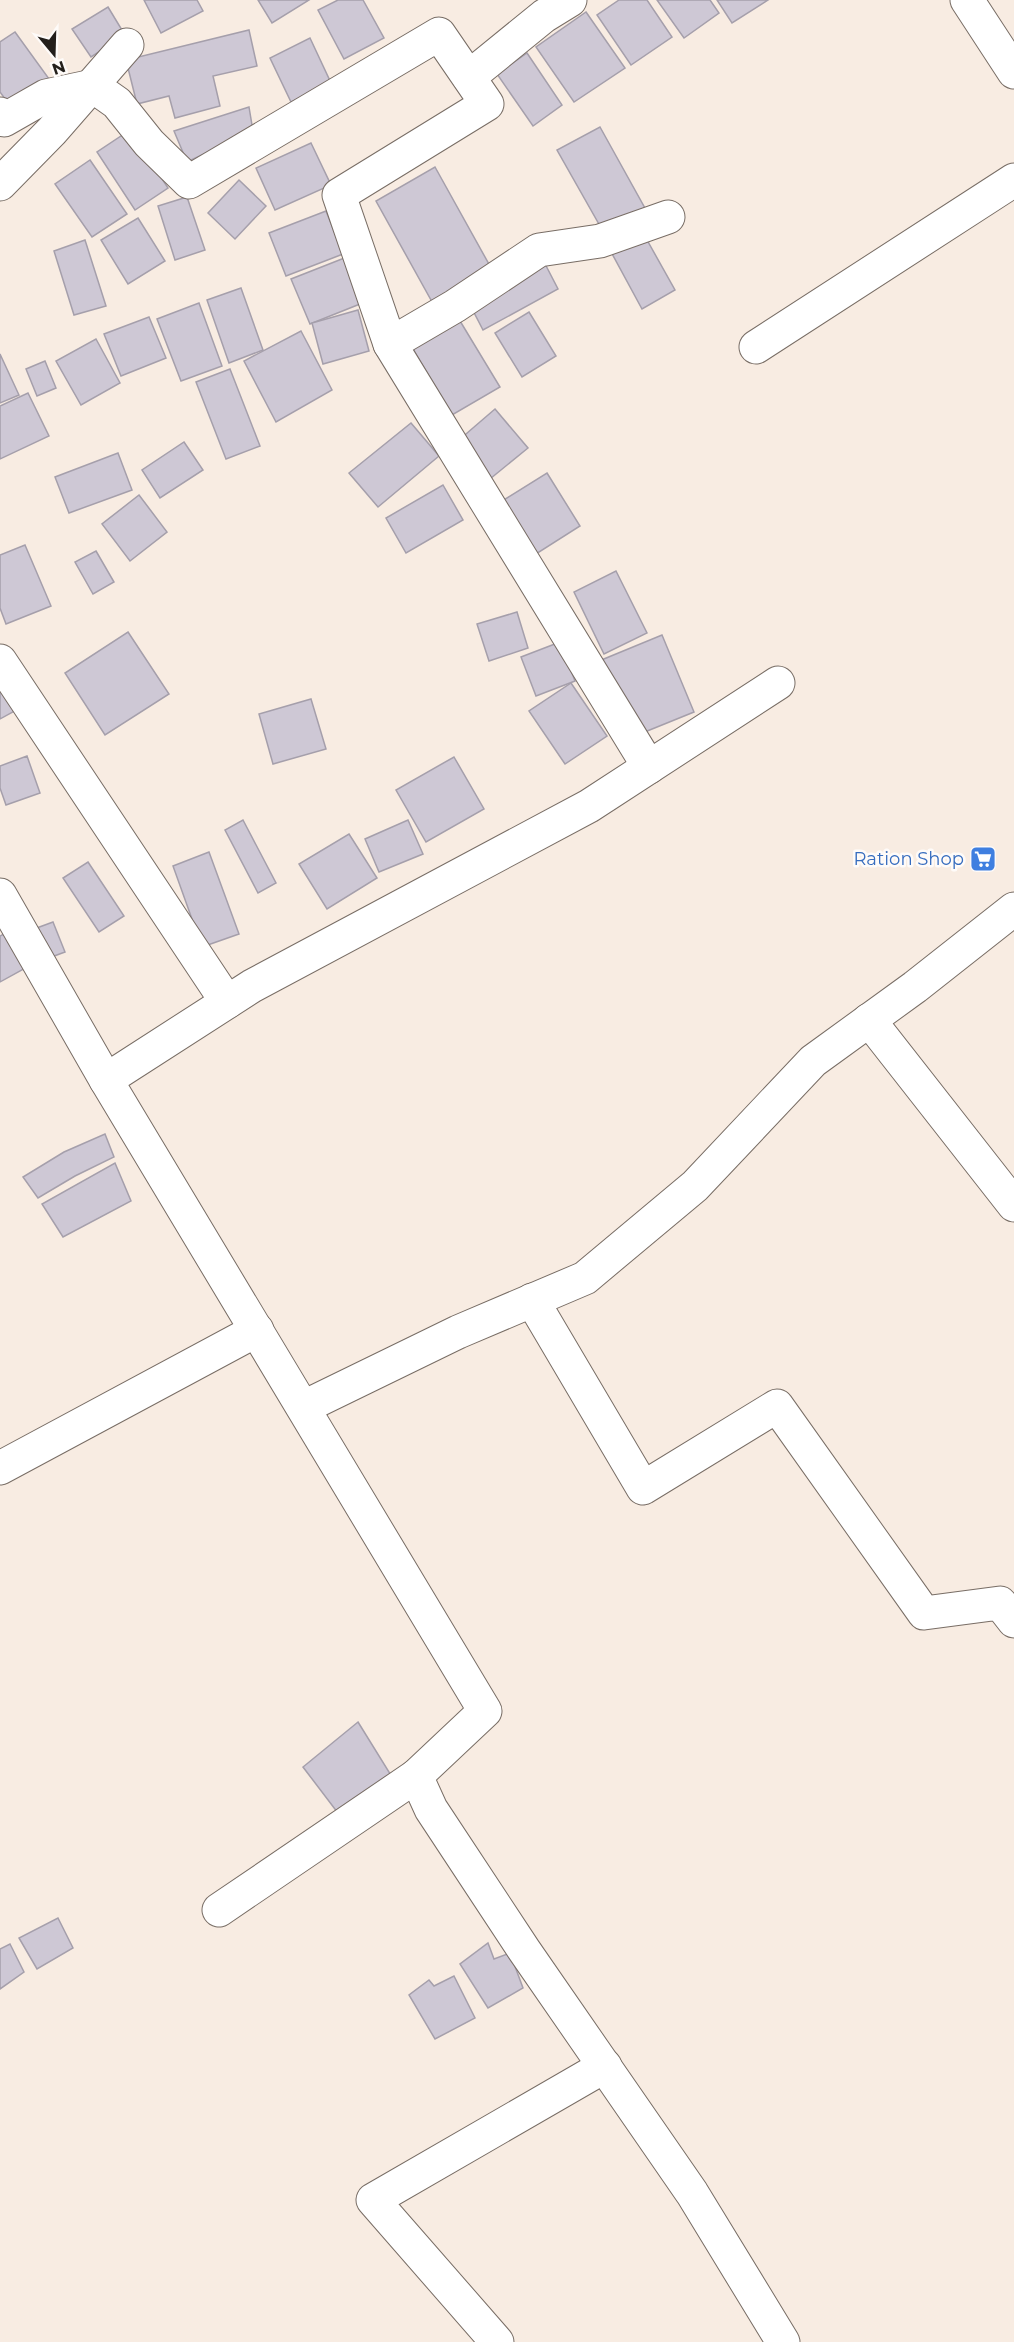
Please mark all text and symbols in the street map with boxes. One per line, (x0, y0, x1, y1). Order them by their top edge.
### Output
north arrow (24, 24, 84, 84)
text: N (50, 57, 68, 79)
supermarket icon: Ration Shop (968, 844, 998, 874)
place label: Ration Shop (853, 848, 964, 870)

